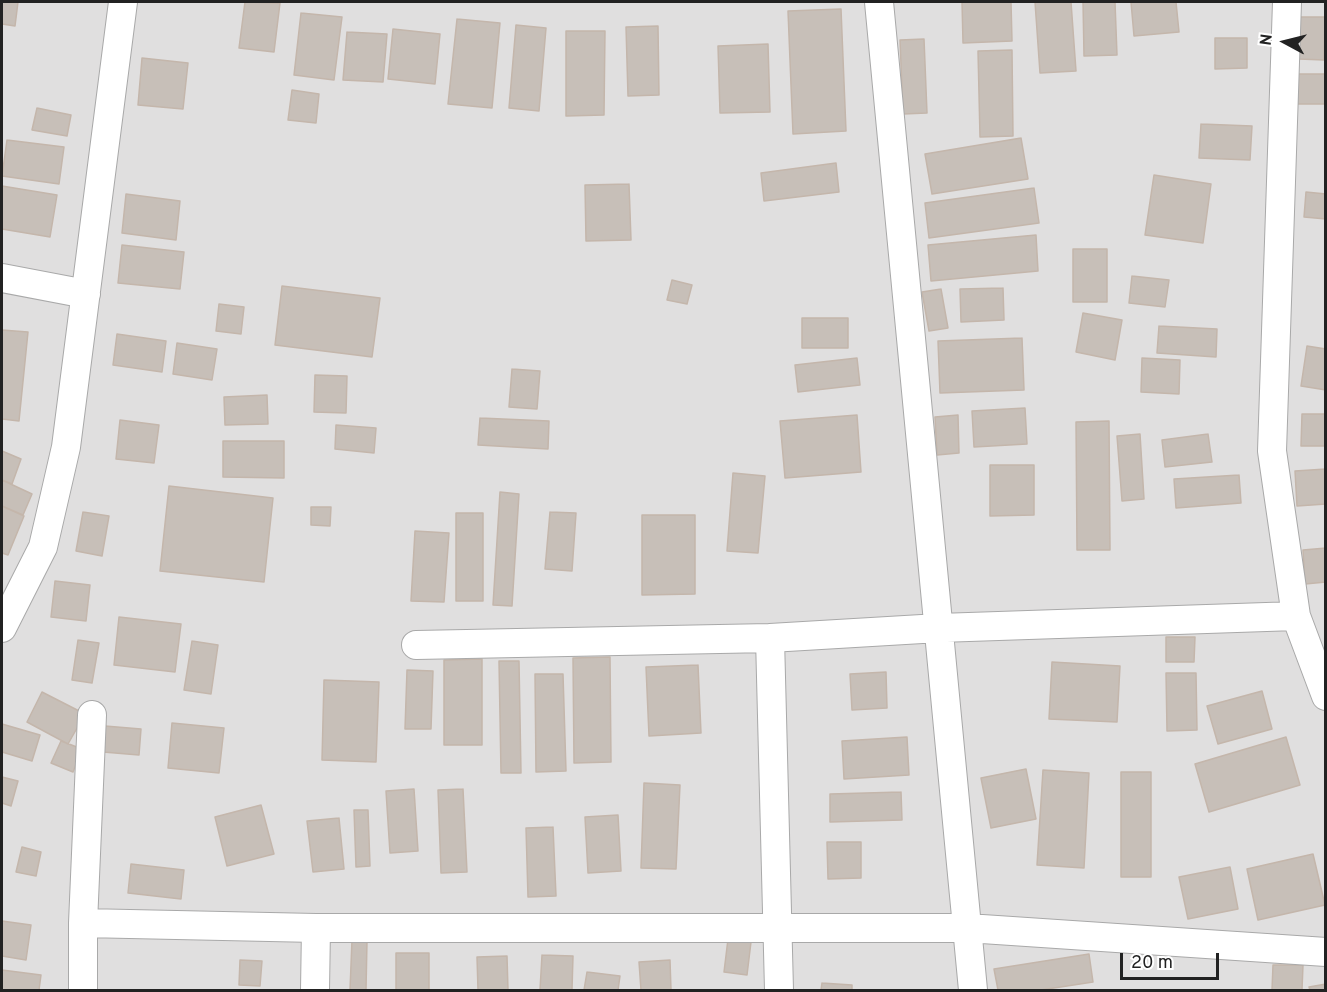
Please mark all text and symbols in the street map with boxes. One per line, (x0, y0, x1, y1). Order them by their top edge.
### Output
north arrow (1255, 12, 1315, 72)
text: N (1257, 33, 1278, 47)
scale bar (1123, 941, 1222, 979)
text: 20 m (1131, 952, 1173, 975)

